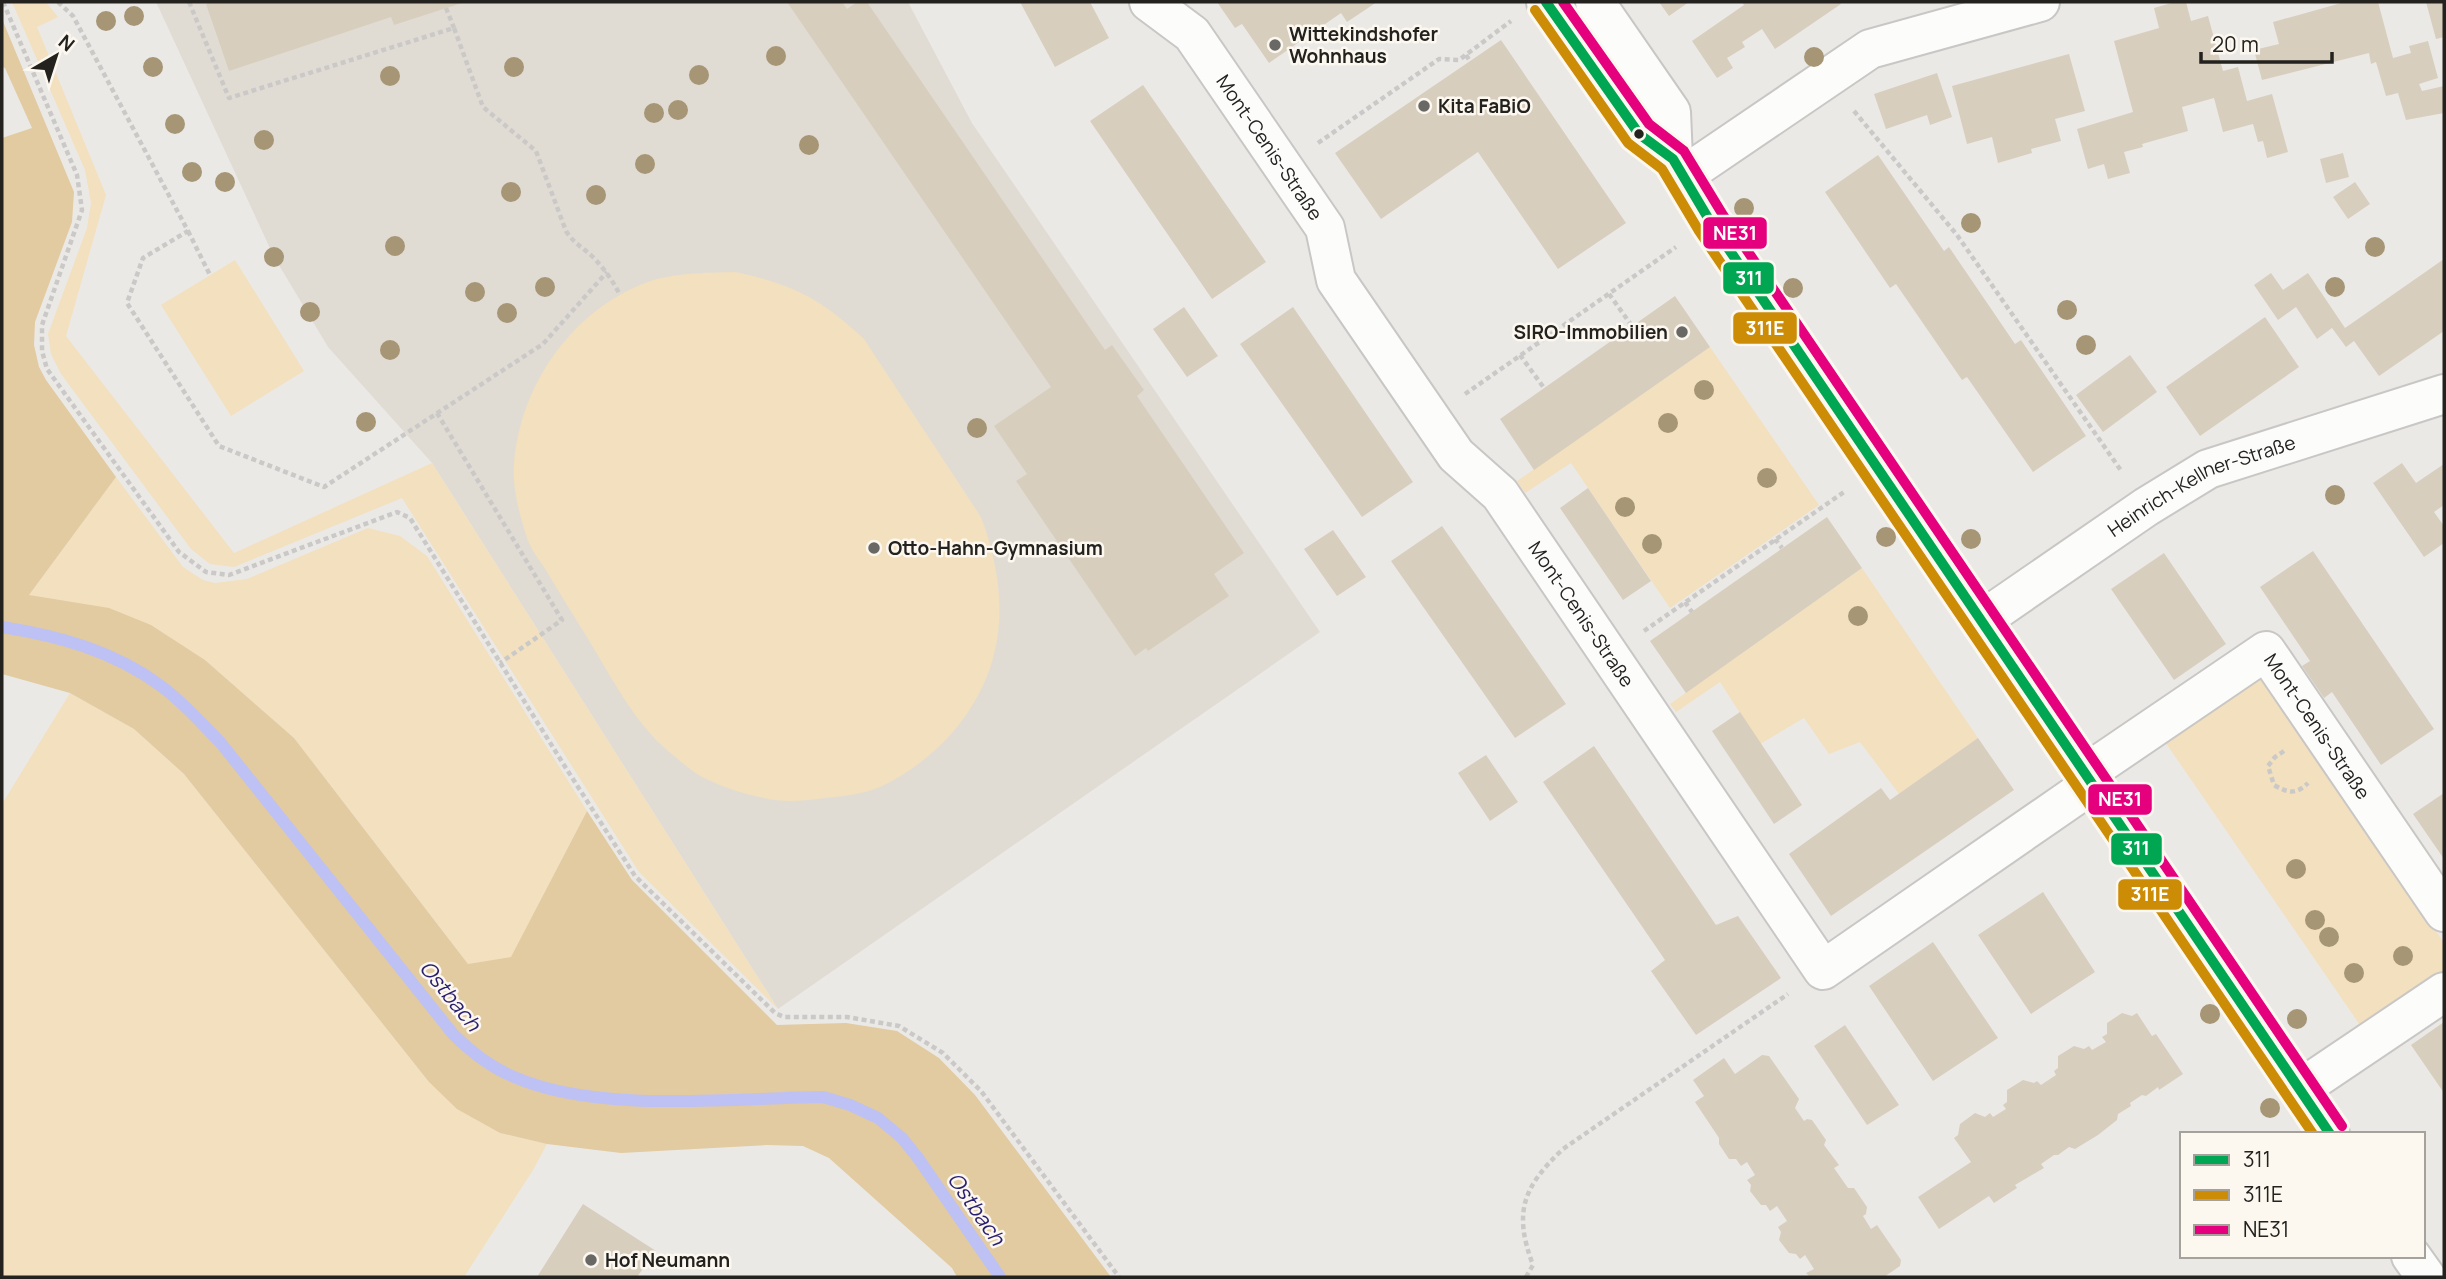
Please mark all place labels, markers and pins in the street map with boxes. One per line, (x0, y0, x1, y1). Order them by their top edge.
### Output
place label: Wittekindshofer Wohnhaus (1289, 21, 1438, 69)
marker: Wittekindshofer Wohnhaus (1267, 37, 1283, 53)
place label: Kita FaBiO (1438, 93, 1531, 119)
marker: Kita FaBiO (1416, 98, 1432, 114)
unlabelled marker (1632, 127, 1646, 141)
place label: SIRO-Immobilien (1514, 319, 1668, 345)
marker: SIRO-Immobilien (1674, 324, 1690, 340)
place label: Otto-Hahn-Gymnasium (888, 535, 1103, 561)
marker: Otto-Hahn-Gymnasium (866, 540, 882, 556)
place label: Hof Neumann (605, 1247, 730, 1273)
marker: Hof Neumann (583, 1252, 599, 1268)

